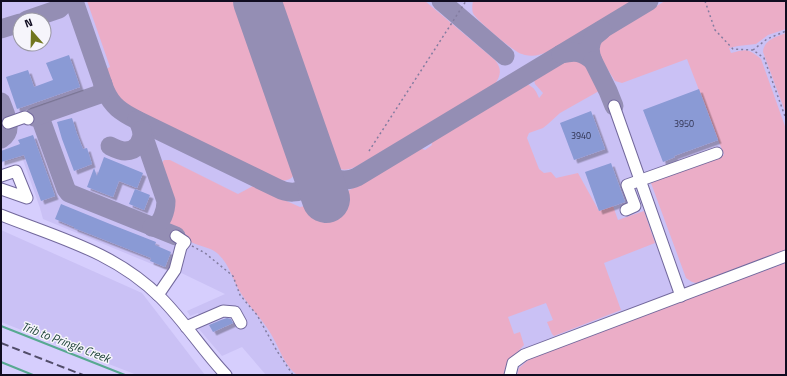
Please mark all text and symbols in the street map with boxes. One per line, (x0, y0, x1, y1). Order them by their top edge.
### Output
north arrow (12, 12, 52, 52)
text: N (22, 14, 35, 31)
house number: 3950 (674, 117, 694, 130)
house number: 3940 (571, 129, 591, 142)
water label: Trib to Pringle Creek (19, 316, 115, 368)

